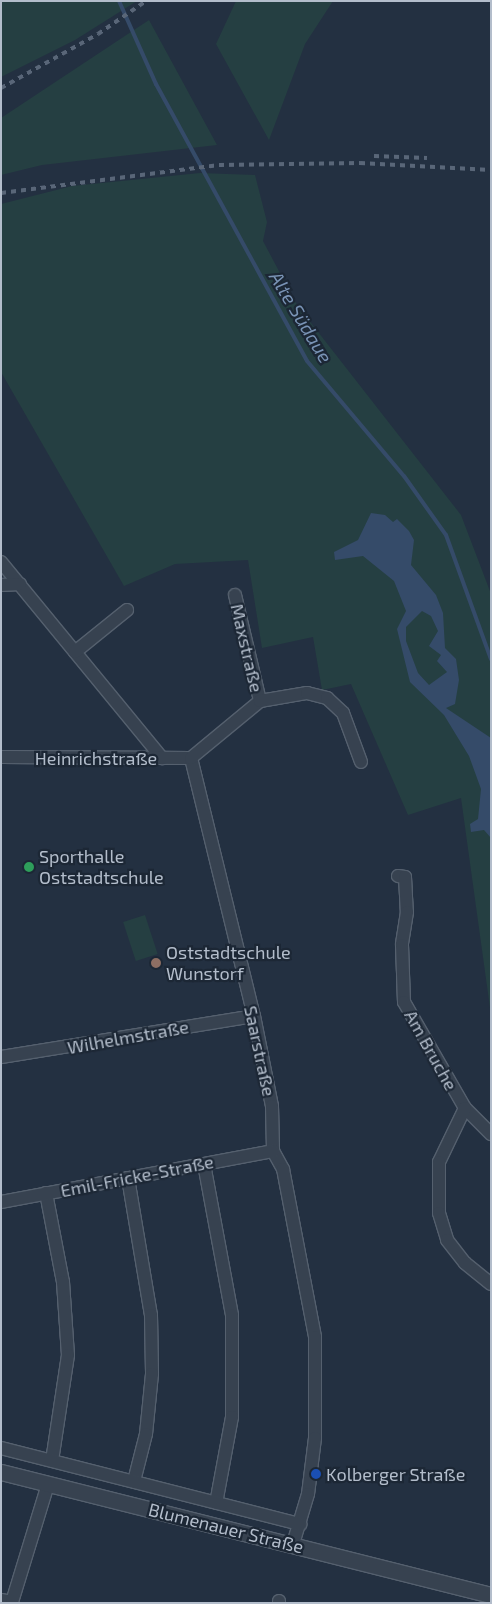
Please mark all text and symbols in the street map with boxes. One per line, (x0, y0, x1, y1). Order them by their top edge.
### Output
water label: Alte Südaue (265, 267, 337, 367)
street label: Maxstraße (226, 602, 268, 694)
street label: Heinrichstraße (35, 747, 157, 769)
place label: Sporthalle Oststadtschule (39, 846, 164, 889)
marker: Sporthalle Oststadtschule (23, 861, 35, 873)
place label: Oststadtschule Wunstorf (166, 942, 291, 984)
marker: Oststadtschule Wunstorf (150, 957, 162, 969)
street label: Saarstraße (240, 1004, 280, 1098)
street label: Am Bruche (400, 1006, 462, 1094)
street label: Wilhelmstraße (66, 1016, 190, 1058)
street label: Emil-Fricke-Straße (59, 1151, 215, 1201)
place label: Kolberger Straße (326, 1463, 466, 1485)
marker: Kolberger Straße (310, 1468, 322, 1480)
street label: Blumenauer Straße (146, 1498, 306, 1558)

